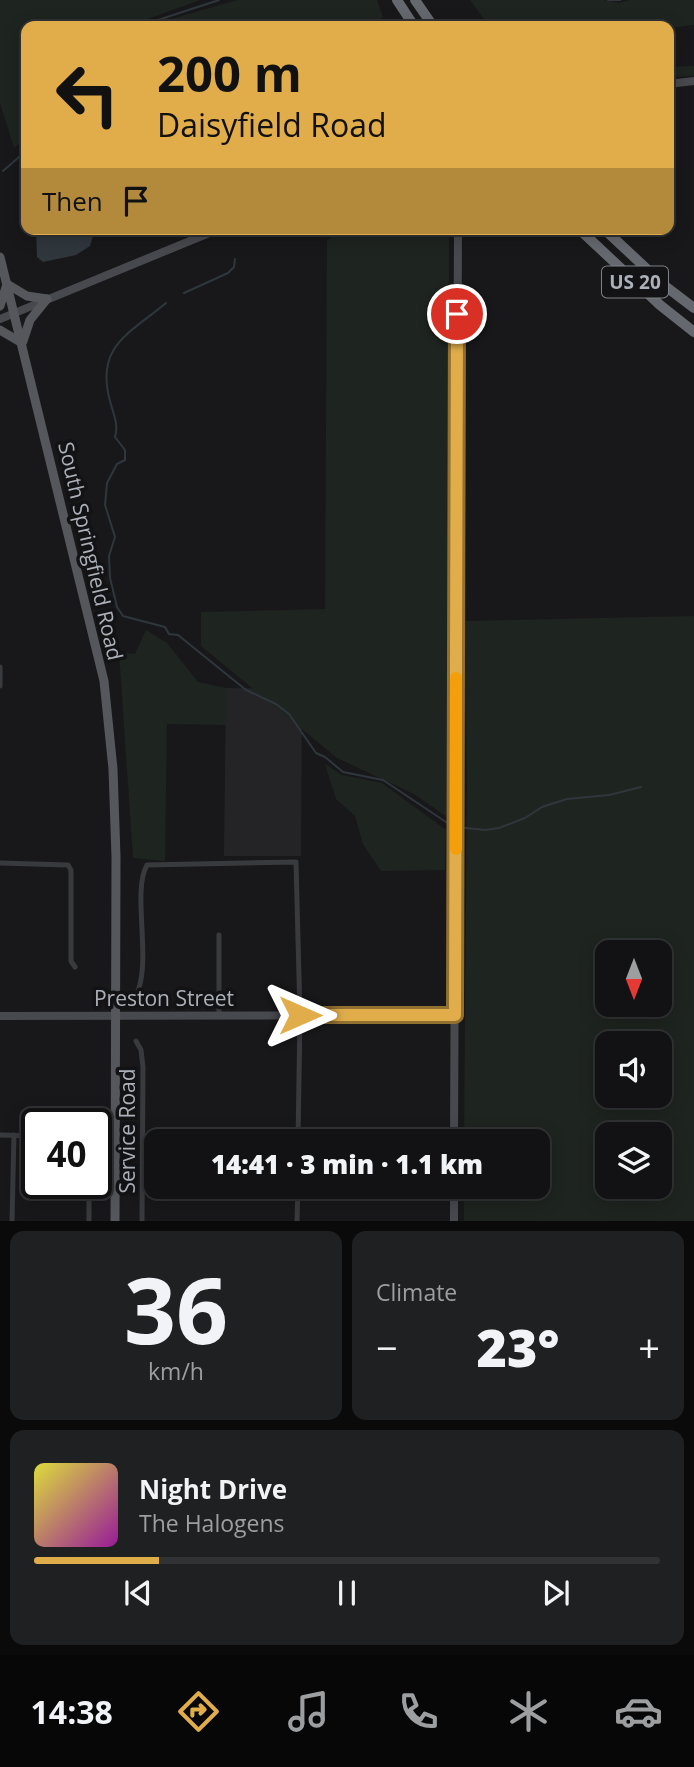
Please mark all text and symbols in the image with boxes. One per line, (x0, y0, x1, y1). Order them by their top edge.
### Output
text: 200 m (157, 40, 302, 106)
icon: left (42, 49, 133, 140)
text: Daisyfield Road (157, 103, 387, 146)
icon: arrive (117, 182, 155, 220)
text: Then (42, 183, 103, 219)
road number: US 20 (602, 266, 668, 298)
pin (427, 284, 487, 344)
icon: arrive (438, 295, 476, 333)
street label: South Springfield Road (52, 439, 130, 663)
north arrow (595, 940, 672, 1017)
map controls (595, 940, 672, 1199)
position arrow (263, 978, 337, 1052)
street label: Preston Street (94, 984, 234, 1012)
button: sound (595, 1031, 672, 1108)
street label: Service Road (113, 1068, 141, 1194)
speed limit sign: 40 (21, 1108, 112, 1199)
button: layers (595, 1122, 672, 1199)
text: 14:41 · 3 min · 1.1 km (211, 1146, 483, 1182)
text: 36 (124, 1247, 228, 1371)
text: Climate (376, 1276, 457, 1308)
text: 23° (477, 1311, 559, 1382)
text: − (376, 1321, 398, 1373)
text: + (638, 1321, 660, 1373)
text: km/h (148, 1355, 204, 1387)
text: Night Drive (139, 1471, 287, 1507)
text: The Halogens (139, 1507, 285, 1539)
icon: previous (119, 1574, 157, 1612)
icon: pause (328, 1574, 366, 1612)
icon: next (537, 1574, 575, 1612)
icon: directions (174, 1687, 223, 1736)
icon: music (284, 1687, 333, 1736)
icon: phone (394, 1687, 443, 1736)
icon: climate (504, 1687, 553, 1736)
icon: car (614, 1687, 663, 1736)
text: 14:38 (31, 1690, 113, 1733)

